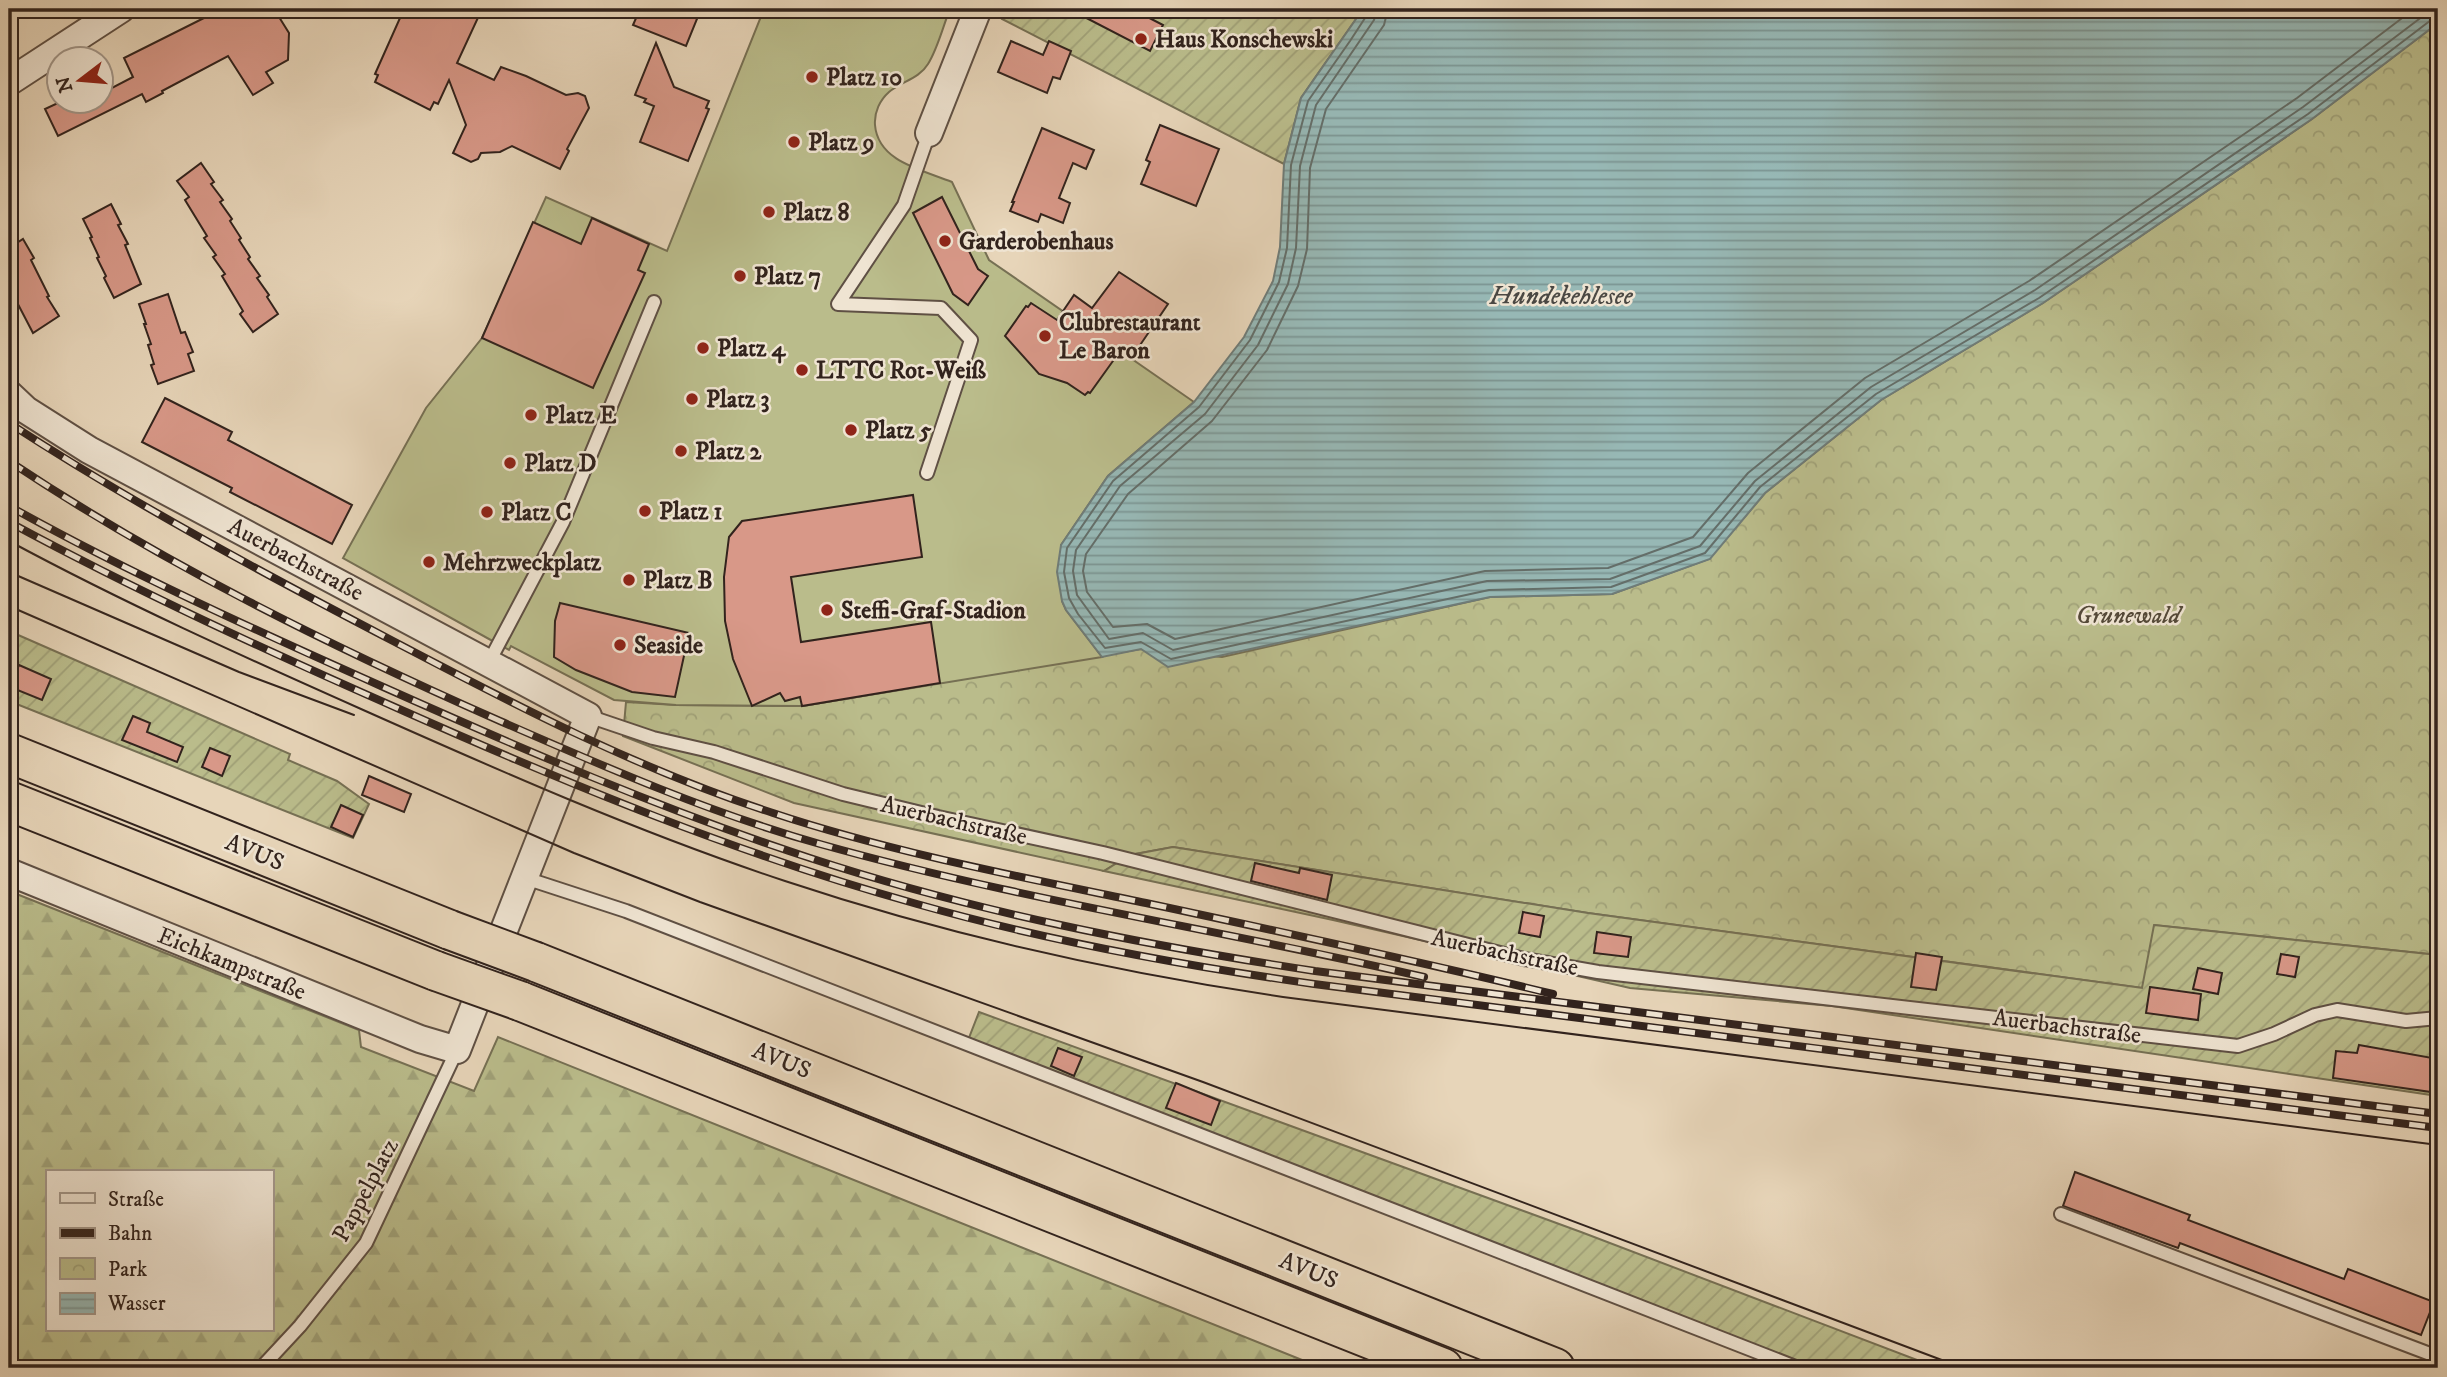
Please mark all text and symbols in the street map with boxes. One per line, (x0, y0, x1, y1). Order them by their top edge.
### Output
place label: Haus Konschewski (1155, 25, 1333, 55)
marker: Haus Konschewski (1133, 31, 1149, 47)
north arrow (46, 46, 116, 116)
place label: Platz 10 (826, 63, 902, 93)
marker: Platz 10 (804, 69, 820, 85)
text: N (52, 73, 78, 95)
place label: Platz 9 (808, 128, 874, 158)
marker: Platz 9 (786, 134, 802, 150)
place label: Platz 8 (783, 198, 849, 228)
marker: Platz 8 (761, 204, 777, 220)
place label: Garderobenhaus (959, 227, 1113, 257)
marker: Garderobenhaus (937, 233, 953, 249)
place label: Platz 7 (754, 262, 821, 292)
marker: Platz 7 (732, 268, 748, 284)
water label: Hundekehlesee (1489, 280, 1634, 313)
place label: Clubrestaurant Le Baron (1059, 308, 1201, 366)
marker: Clubrestaurant Le Baron (1037, 328, 1053, 344)
place label: Platz 4 (717, 334, 786, 364)
marker: Platz 4 (695, 340, 711, 356)
place label: LTTC Rot-Weiß (816, 356, 986, 386)
marker: LTTC Rot-Weiß (794, 362, 810, 378)
place label: Platz 3 (706, 385, 769, 415)
marker: Platz 3 (684, 391, 700, 407)
place label: Platz E (545, 401, 616, 431)
marker: Platz E (523, 407, 539, 423)
place label: Platz 5 (865, 416, 931, 446)
marker: Platz 5 (843, 422, 859, 438)
place label: Platz 2 (695, 437, 762, 467)
marker: Platz 2 (673, 443, 689, 459)
place label: Platz D (524, 449, 596, 479)
marker: Platz D (502, 455, 518, 471)
place label: Platz 1 (659, 497, 722, 527)
place label: Platz C (501, 498, 571, 528)
marker: Platz 1 (637, 503, 653, 519)
marker: Platz C (479, 504, 495, 520)
street label: Auerbachstraße (223, 512, 369, 608)
place label: Mehrzweckplatz (443, 548, 602, 578)
marker: Mehrzweckplatz (421, 554, 437, 570)
place label: Platz B (643, 566, 713, 596)
marker: Platz B (621, 572, 637, 588)
place label: Steffi-Graf-Stadion (841, 596, 1026, 626)
park label: Grunewald (2076, 601, 2184, 631)
marker: Steffi-Graf-Stadion (819, 602, 835, 618)
place label: Seaside (634, 631, 703, 661)
marker: Seaside (612, 637, 628, 653)
street label: Auerbachstraße (878, 790, 1030, 852)
street label: AVUS (221, 828, 289, 878)
street label: Eichkampstraße (153, 921, 310, 1007)
street label: Auerbachstraße (1429, 923, 1581, 983)
street label: Auerbachstraße (1991, 1003, 2143, 1051)
street label: AVUS (748, 1036, 816, 1086)
street label: Pappelplatz (326, 1133, 406, 1247)
legend (46, 1170, 273, 1332)
text: Straße (108, 1187, 164, 1213)
text: Bahn (108, 1221, 152, 1247)
street label: AVUS (1275, 1246, 1343, 1296)
text: Park (108, 1257, 148, 1283)
text: Wasser (107, 1291, 166, 1317)

